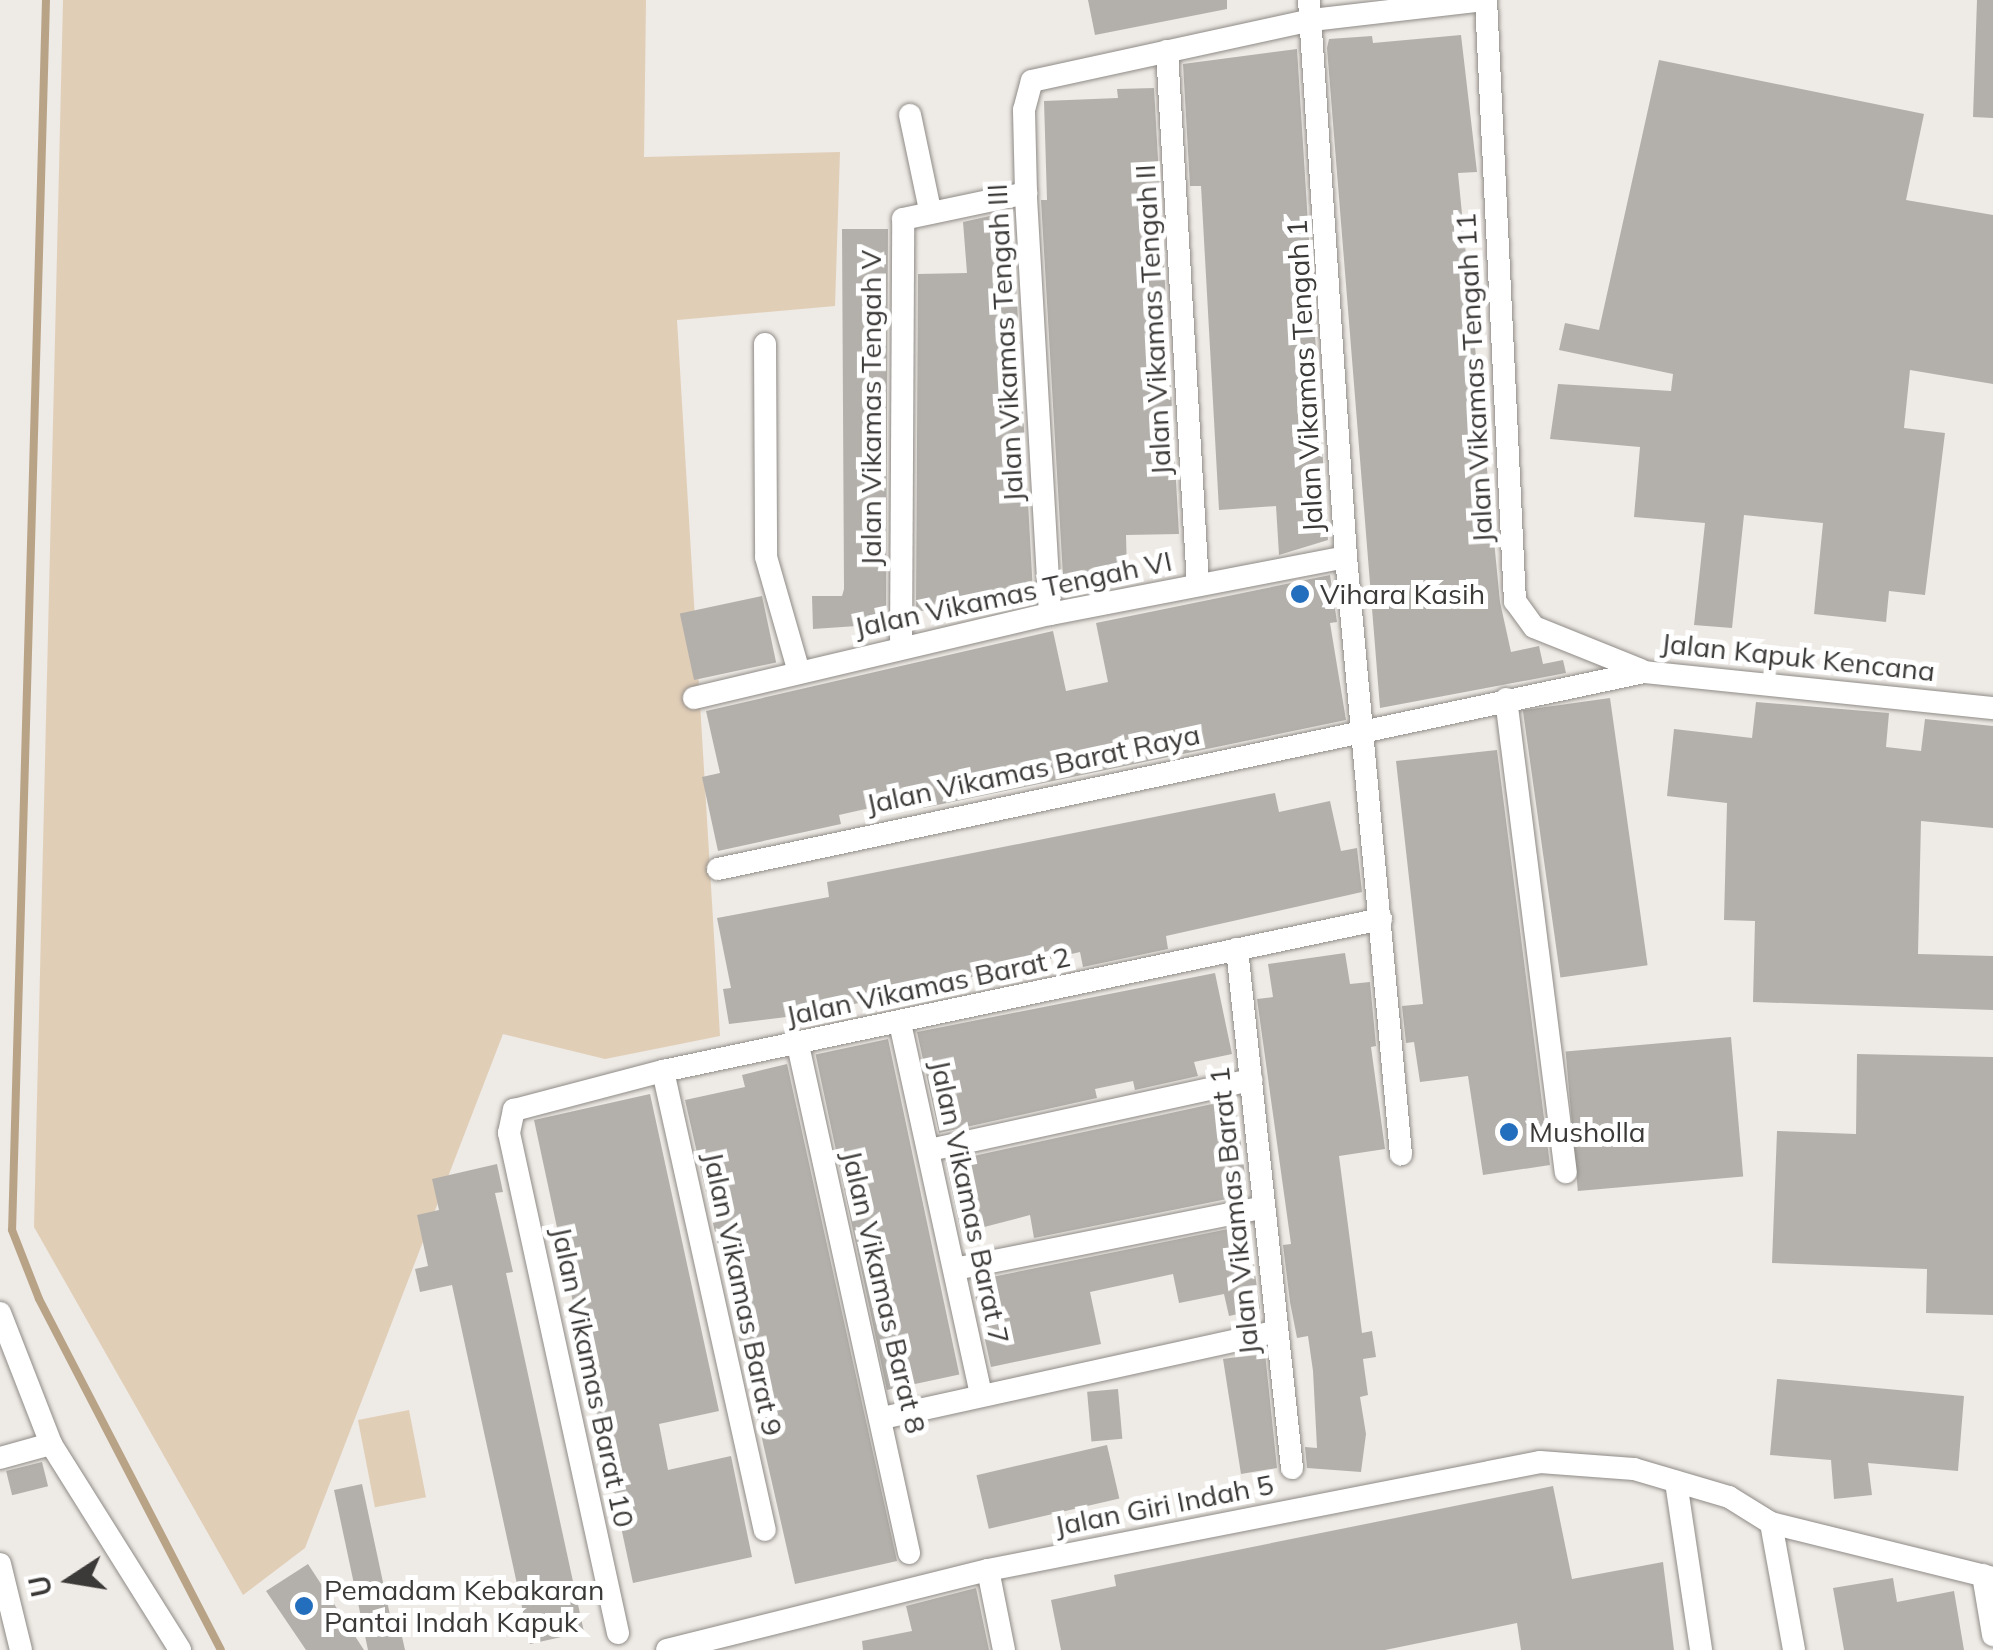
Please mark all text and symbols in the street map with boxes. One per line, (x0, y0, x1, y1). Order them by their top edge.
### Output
street label: Jalan Vikamas Tengah II (1128, 164, 1178, 476)
street label: Jalan Vikamas Tengah III (980, 183, 1030, 503)
street label: Jalan Vikamas Tengah 11 (1449, 212, 1499, 544)
street label: Jalan Vikamas Tengah 1 (1280, 218, 1330, 534)
street label: Jalan Vikamas Tengah V (854, 250, 888, 566)
street label: Jalan Vikamas Tengah VI (851, 544, 1175, 644)
place label: Vihara Kasih (1320, 577, 1485, 611)
marker: Vihara Kasih (1289, 583, 1311, 605)
street label: Jalan Kapuk Kencana (1659, 626, 1937, 688)
street label: Jalan Vikamas Barat Raya (863, 717, 1203, 821)
street label: Jalan Vikamas Barat 2 (783, 939, 1073, 1033)
street label: Jalan Vikamas Barat 7 (923, 1057, 1017, 1347)
street label: Jalan Vikamas Barat 1 (1202, 1065, 1266, 1357)
place label: Musholla (1529, 1115, 1646, 1149)
marker: Musholla (1498, 1121, 1520, 1143)
street label: Jalan Vikamas Barat 8 (835, 1147, 933, 1437)
street label: Jalan Vikamas Barat 9 (696, 1149, 790, 1439)
street label: Jalan Vikamas Barat 10 (545, 1224, 641, 1530)
street label: Jalan Giri Indah 5 (1052, 1467, 1276, 1543)
north arrow (20, 1530, 120, 1630)
text: U (21, 1573, 59, 1600)
place label: Pemadam Kebakaran Pantai Indah Kapuk (324, 1573, 604, 1639)
marker: Pemadam Kebakaran Pantai Indah Kapuk (293, 1595, 315, 1617)

